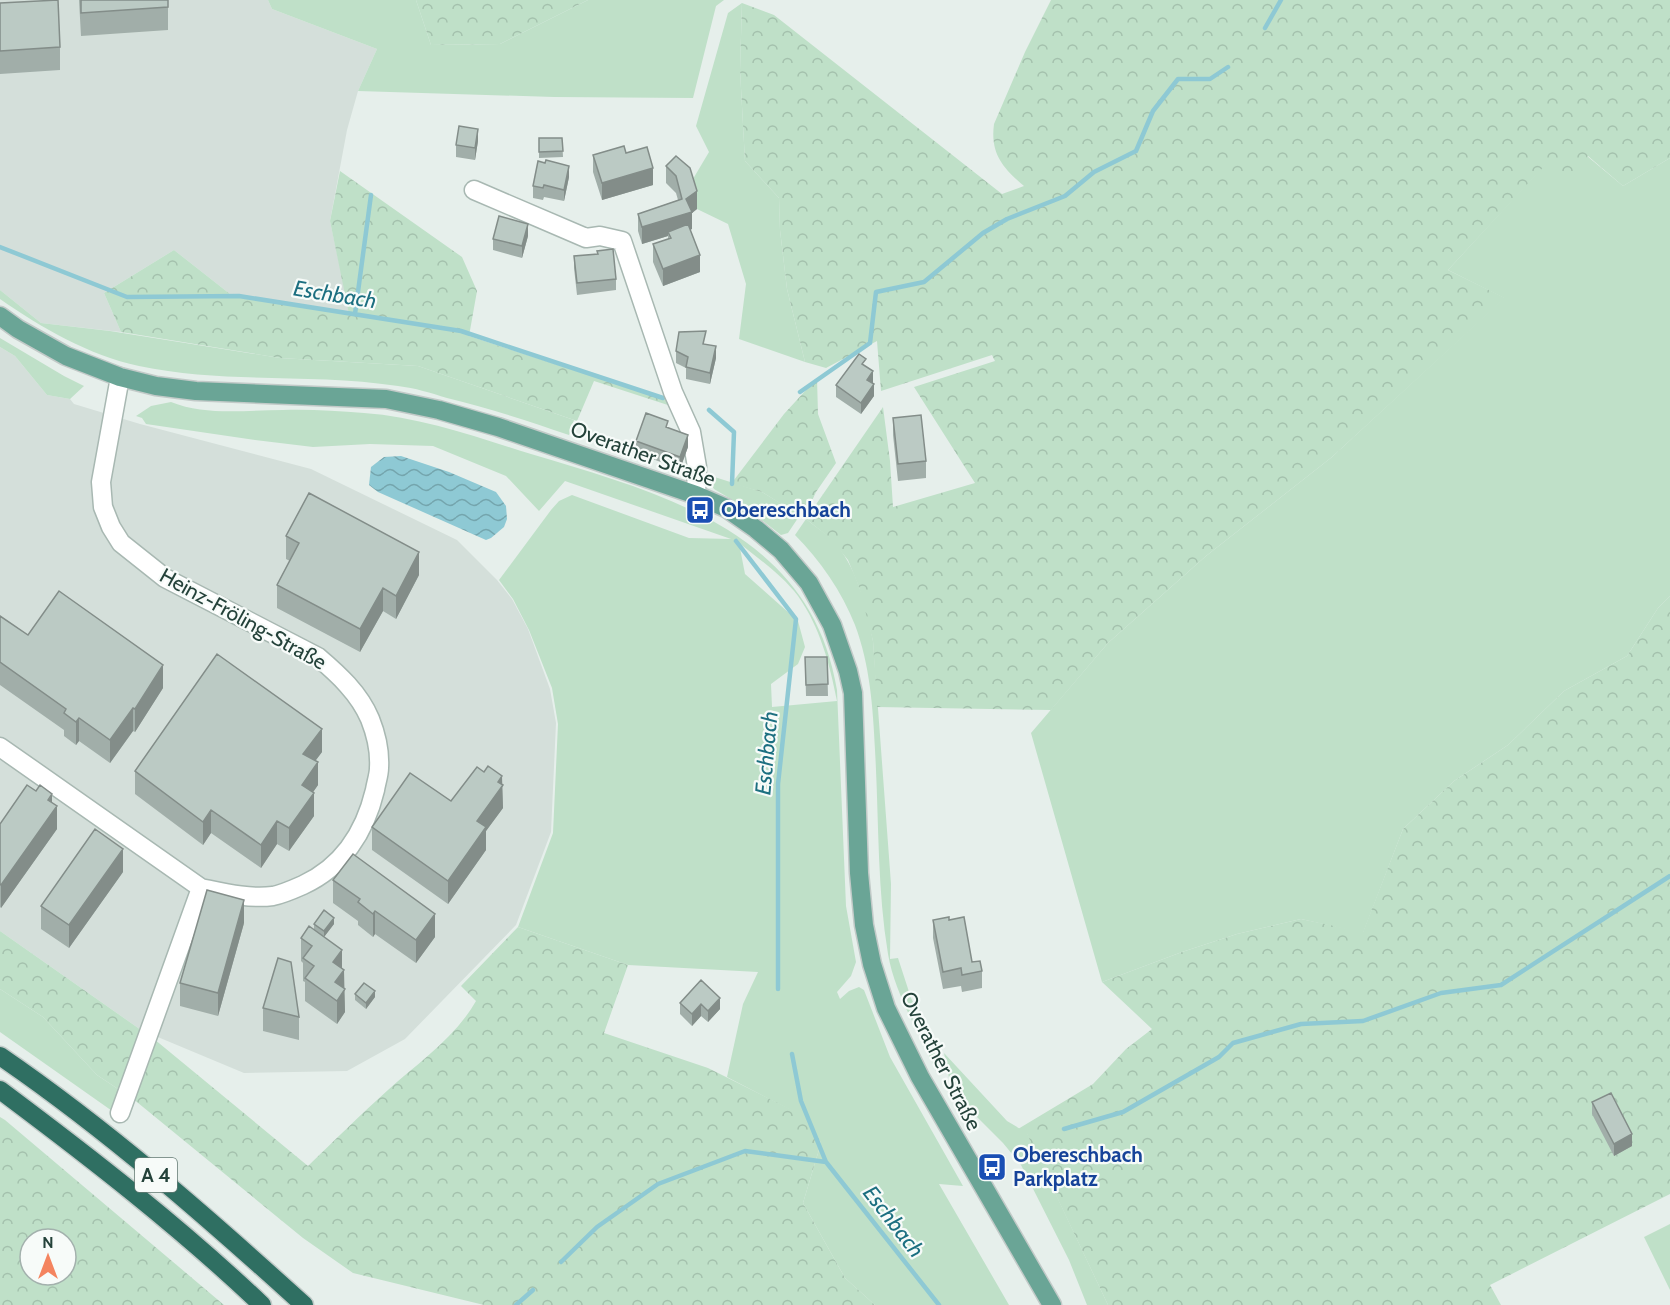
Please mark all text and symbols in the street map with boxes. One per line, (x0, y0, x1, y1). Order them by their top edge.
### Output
water label: Eschbach (291, 275, 378, 314)
street label: Overather Straße (567, 416, 719, 491)
bus stop icon: Obereschbach (684, 494, 716, 526)
place label: Obereschbach (721, 497, 851, 522)
street label: Heinz-Fröling-Straße (156, 562, 331, 675)
water label: Eschbach (749, 710, 784, 796)
street label: Overather Straße (896, 987, 987, 1135)
place label: Obereschbach Parkplatz (1013, 1142, 1143, 1191)
bus stop icon: Obereschbach Parkplatz (976, 1151, 1008, 1183)
road number: A 4 (135, 1158, 177, 1192)
water label: Eschbach (857, 1180, 930, 1263)
north arrow (18, 1227, 78, 1287)
text: N (42, 1233, 54, 1252)

